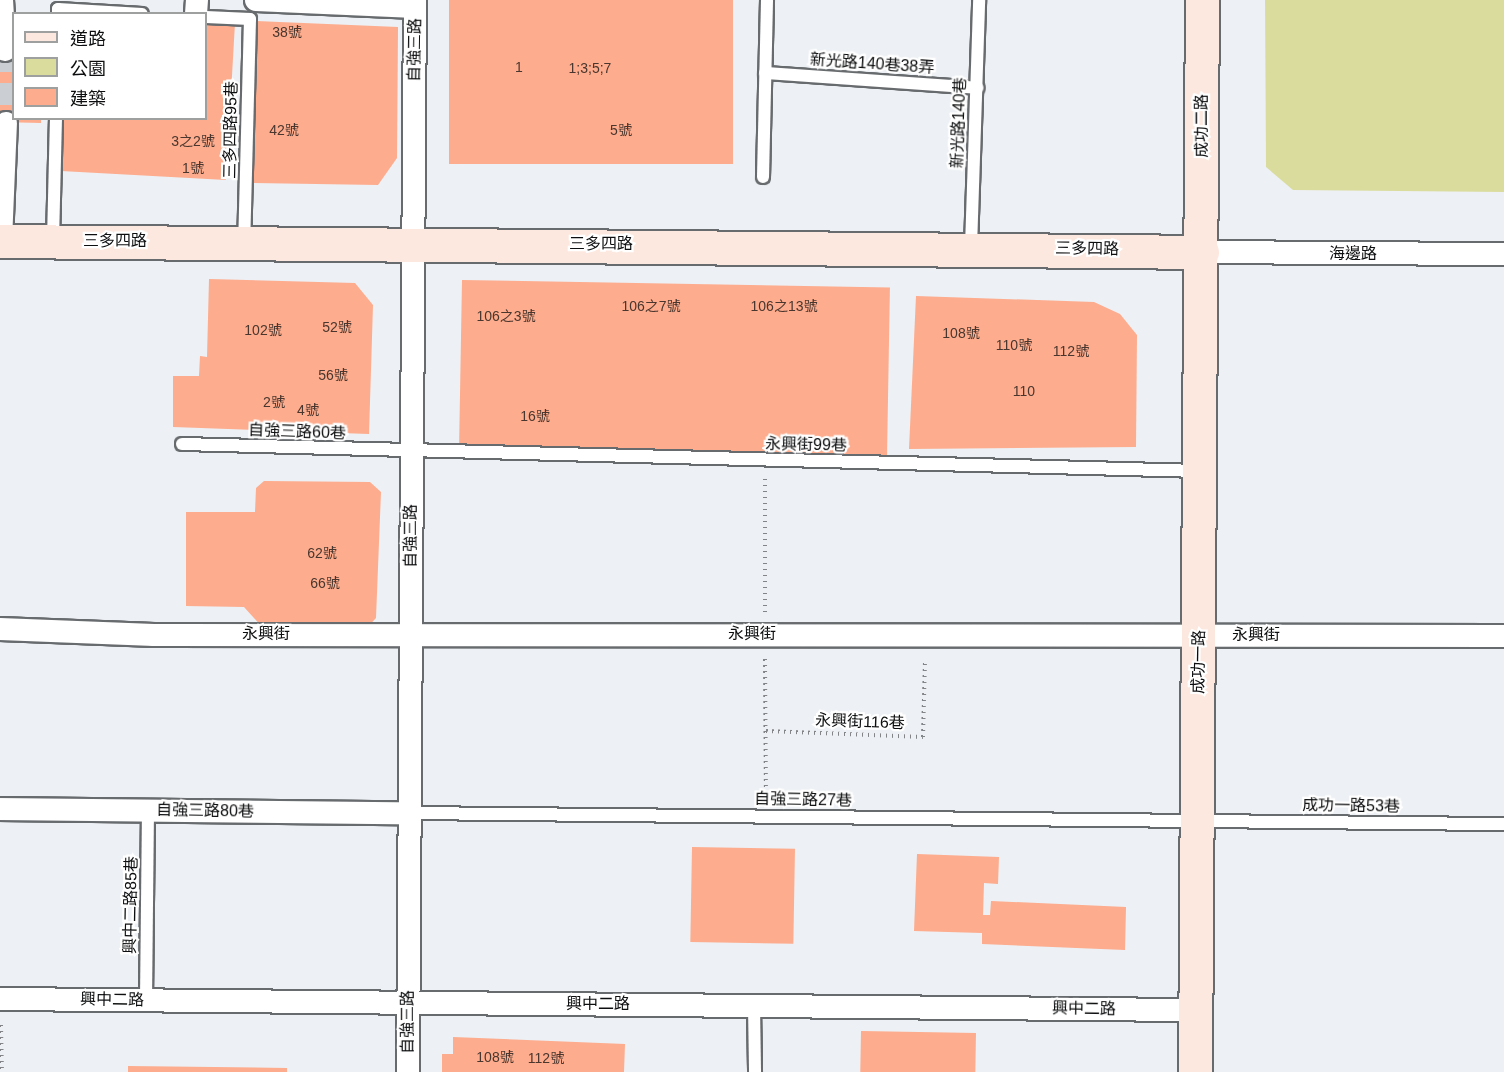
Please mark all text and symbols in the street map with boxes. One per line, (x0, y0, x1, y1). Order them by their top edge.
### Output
legend (12, 12, 207, 120)
street label: 自強三路 (405, 18, 425, 82)
house number: 38號 (272, 24, 302, 40)
text: 道路 (70, 29, 106, 49)
street label: 新光路140巷38弄 (809, 50, 935, 78)
text: 公園 (70, 59, 106, 79)
house number: 1 (515, 59, 523, 75)
house number: 1;3;5;7 (569, 60, 611, 76)
street label: 新光路140巷 (948, 77, 970, 169)
street label: 三多四路95巷 (221, 81, 241, 179)
text: 建築 (70, 89, 106, 109)
street label: 成功二路 (1192, 94, 1212, 158)
house number: 42號 (269, 122, 299, 138)
house number: 5號 (610, 122, 632, 138)
house number: 3之2號 (171, 133, 215, 149)
house number: 1號 (182, 160, 204, 176)
street label: 三多四路 (83, 231, 147, 251)
street label: 三多四路 (569, 234, 633, 254)
street label: 三多四路 (1055, 239, 1119, 259)
street label: 海邊路 (1329, 244, 1377, 264)
house number: 106之7號 (621, 298, 681, 314)
house number: 106之13號 (751, 298, 817, 314)
house number: 106之3號 (476, 308, 536, 324)
house number: 52號 (322, 319, 352, 335)
house number: 102號 (244, 322, 282, 338)
house number: 108號 (942, 325, 980, 341)
house number: 110號 (996, 337, 1032, 353)
house number: 112號 (1053, 343, 1089, 359)
house number: 56號 (318, 367, 348, 383)
house number: 110 (1013, 383, 1035, 399)
house number: 2號 (263, 394, 285, 410)
house number: 4號 (297, 402, 319, 418)
house number: 16號 (520, 408, 550, 424)
street label: 自強三路60巷 (248, 421, 346, 443)
street label: 永興街99巷 (765, 435, 847, 455)
street label: 自強三路 (401, 504, 421, 568)
house number: 62號 (307, 545, 337, 561)
house number: 66號 (310, 575, 340, 591)
street label: 永興街 (242, 624, 290, 644)
street label: 永興街 (728, 624, 776, 644)
street label: 永興街 (1232, 625, 1280, 645)
street label: 成功一路 (1189, 630, 1209, 694)
street label: 永興街116巷 (815, 711, 905, 733)
street label: 自強三路27巷 (754, 790, 852, 810)
street label: 成功一路53巷 (1302, 796, 1400, 816)
street label: 自強三路80巷 (156, 801, 254, 821)
street label: 興中二路85巷 (121, 856, 141, 954)
street label: 興中二路 (80, 990, 144, 1010)
street label: 自強三路 (398, 990, 418, 1054)
street label: 興中二路 (566, 994, 630, 1014)
street label: 興中二路 (1052, 999, 1116, 1019)
house number: 108號 (476, 1049, 514, 1065)
house number: 112號 (528, 1050, 564, 1066)

